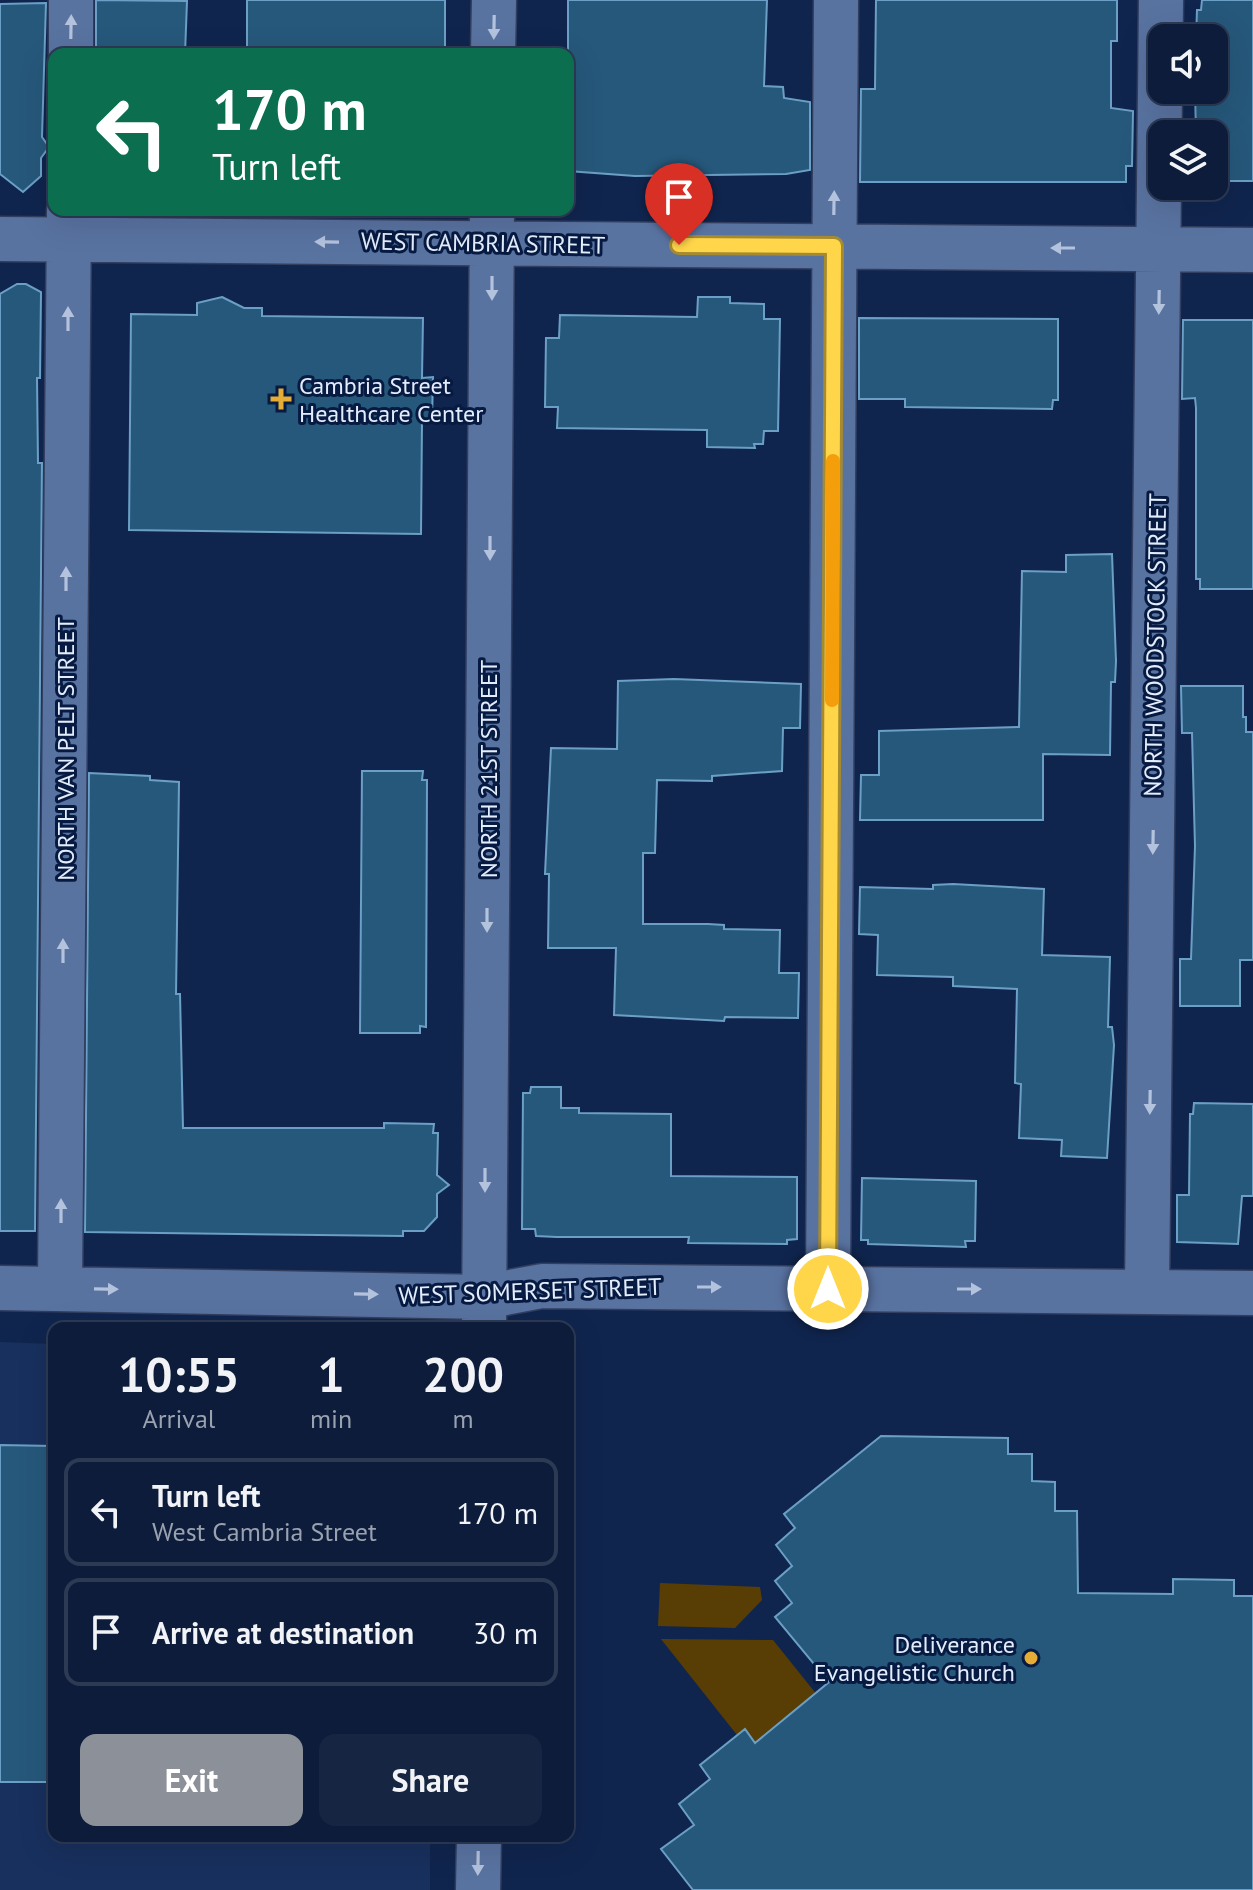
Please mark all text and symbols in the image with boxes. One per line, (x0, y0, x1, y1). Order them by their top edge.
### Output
one-way arrow (65, 14, 77, 39)
one-way arrow (487, 15, 500, 40)
map controls (1148, 24, 1228, 200)
button: sound (1148, 24, 1228, 104)
text: 170 m (212, 73, 367, 145)
icon: left (80, 80, 184, 184)
button: layers (1148, 120, 1228, 200)
text: Turn left (212, 143, 341, 190)
pin (645, 163, 713, 245)
icon: arrive (657, 175, 701, 219)
one-way arrow (828, 190, 840, 215)
street label: WEST CAMBRIA STREET (361, 225, 605, 261)
one-way arrow (314, 236, 339, 248)
one-way arrow (1050, 242, 1075, 254)
one-way arrow (486, 276, 498, 301)
one-way arrow (1152, 290, 1165, 315)
one-way arrow (62, 306, 74, 331)
place label: Cambria Street Healthcare Center (299, 370, 483, 429)
marker: Cambria Street Healthcare Center (270, 388, 292, 410)
street label: NORTH WOODSTOCK STREET (1137, 493, 1173, 797)
one-way arrow (483, 536, 496, 561)
one-way arrow (60, 566, 72, 591)
street label: NORTH VAN PELT STREET (50, 617, 81, 881)
street label: NORTH 21ST STREET (473, 660, 504, 878)
one-way arrow (1146, 830, 1159, 855)
one-way arrow (481, 908, 493, 933)
one-way arrow (57, 938, 69, 963)
one-way arrow (1143, 1090, 1156, 1115)
one-way arrow (479, 1168, 491, 1193)
one-way arrow (55, 1198, 67, 1223)
position arrow (786, 1247, 870, 1331)
street label: WEST SOMERSET STREET (398, 1271, 662, 1311)
one-way arrow (697, 1281, 722, 1293)
one-way arrow (94, 1283, 119, 1296)
one-way arrow (957, 1283, 982, 1295)
one-way arrow (354, 1288, 379, 1301)
text: 10:55 (118, 1343, 240, 1405)
text: 1 (317, 1343, 345, 1405)
text: 200 (422, 1343, 504, 1405)
text: Arrival (143, 1402, 215, 1435)
text: min (310, 1402, 352, 1435)
text: m (453, 1402, 474, 1435)
text: Turn left (152, 1476, 260, 1515)
icon: left (84, 1490, 128, 1534)
text: 170 m (457, 1493, 538, 1532)
text: West Cambria Street (152, 1515, 377, 1548)
icon: arrive (84, 1610, 128, 1654)
text: Arrive at destination (152, 1613, 414, 1652)
text: 30 m (473, 1613, 538, 1652)
place label: Deliverance Evangelistic Church (814, 1629, 1015, 1688)
marker: Deliverance Evangelistic Church (1022, 1649, 1040, 1667)
button: Exit (80, 1734, 303, 1826)
button: Share (319, 1734, 542, 1826)
one-way arrow (472, 1851, 485, 1876)

